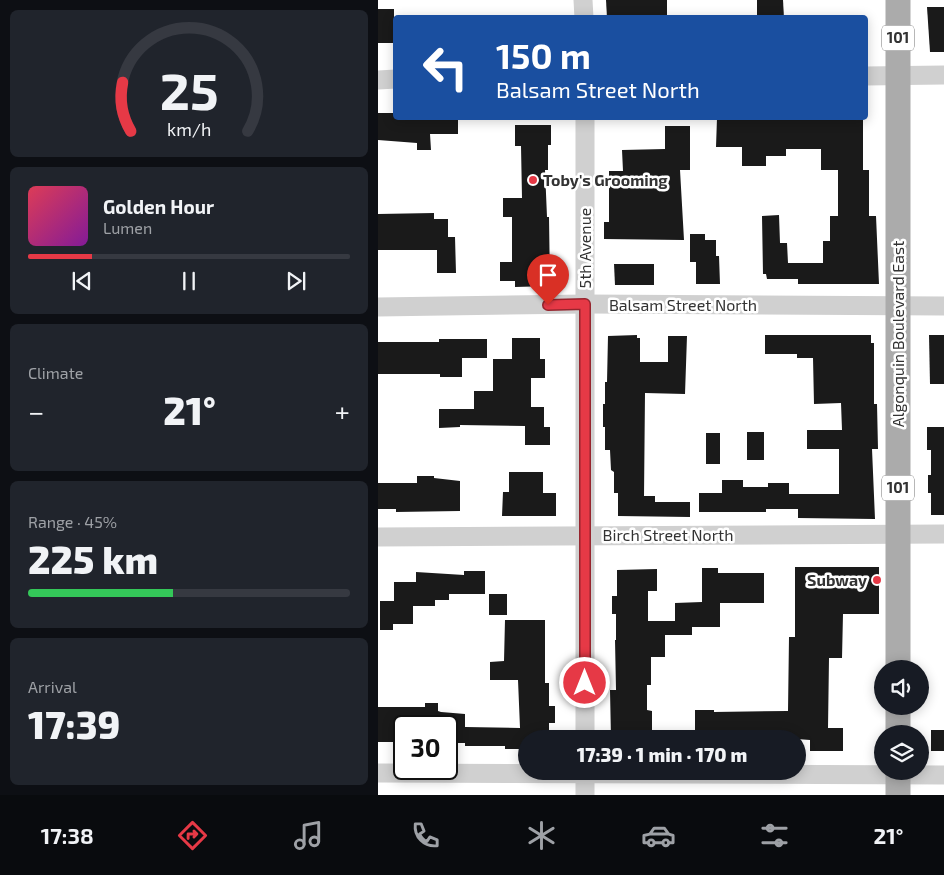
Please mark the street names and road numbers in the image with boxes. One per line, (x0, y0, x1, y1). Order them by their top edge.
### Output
road number: 101 (882, 26, 914, 50)
street label: 5th Avenue (575, 208, 594, 288)
street label: Algonquin Boulevard East (888, 241, 907, 427)
street label: Balsam Street North (609, 295, 757, 314)
road number: 101 (882, 476, 914, 500)
street label: Birch Street North (603, 525, 734, 544)

